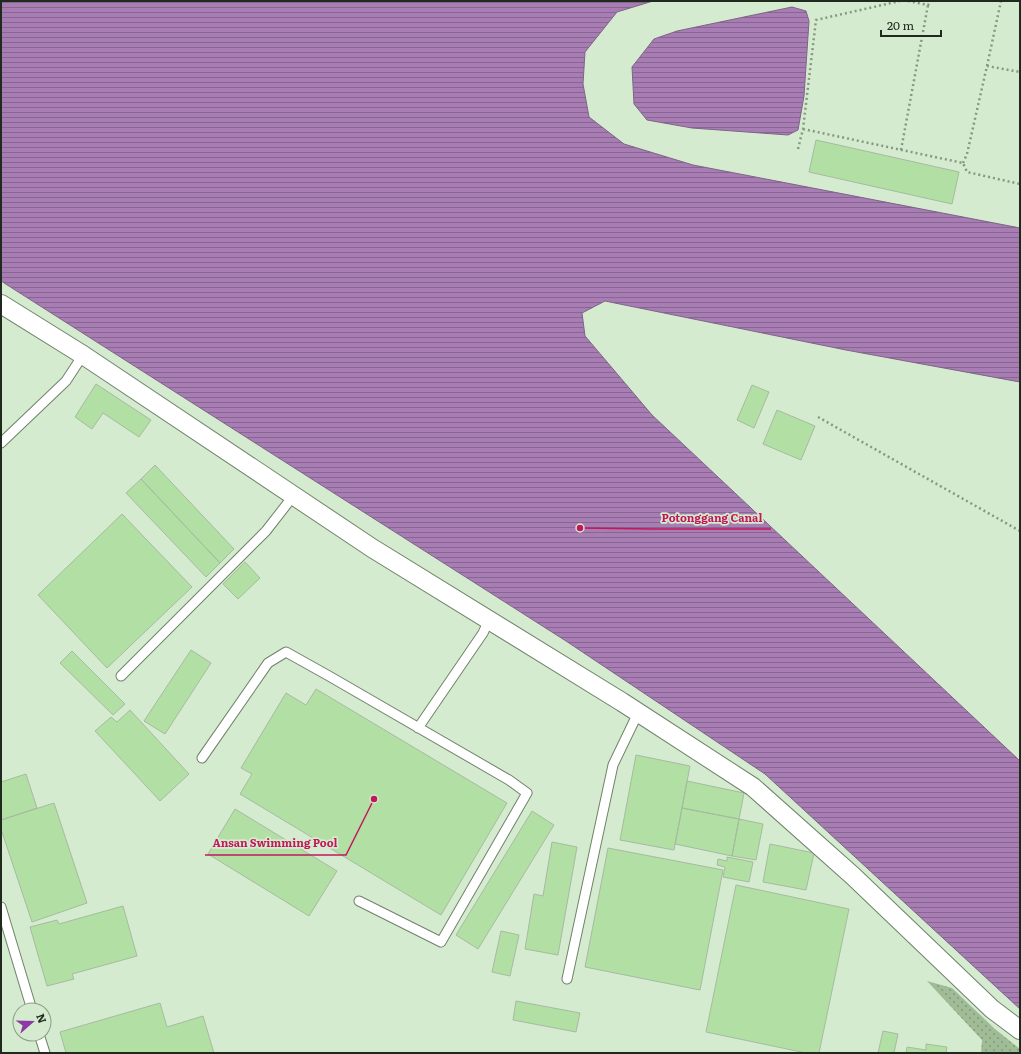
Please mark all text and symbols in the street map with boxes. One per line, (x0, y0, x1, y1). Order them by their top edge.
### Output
scale bar (881, 12, 941, 38)
text: 20 m (887, 16, 914, 34)
callout: Potonggang Canal (654, 506, 771, 529)
text: Potonggang Canal (662, 509, 762, 525)
callout: Ansan Swimming Pool (205, 832, 346, 855)
text: Ansan Swimming Pool (213, 834, 337, 850)
north arrow (12, 1002, 52, 1042)
text: N (33, 1011, 51, 1025)

